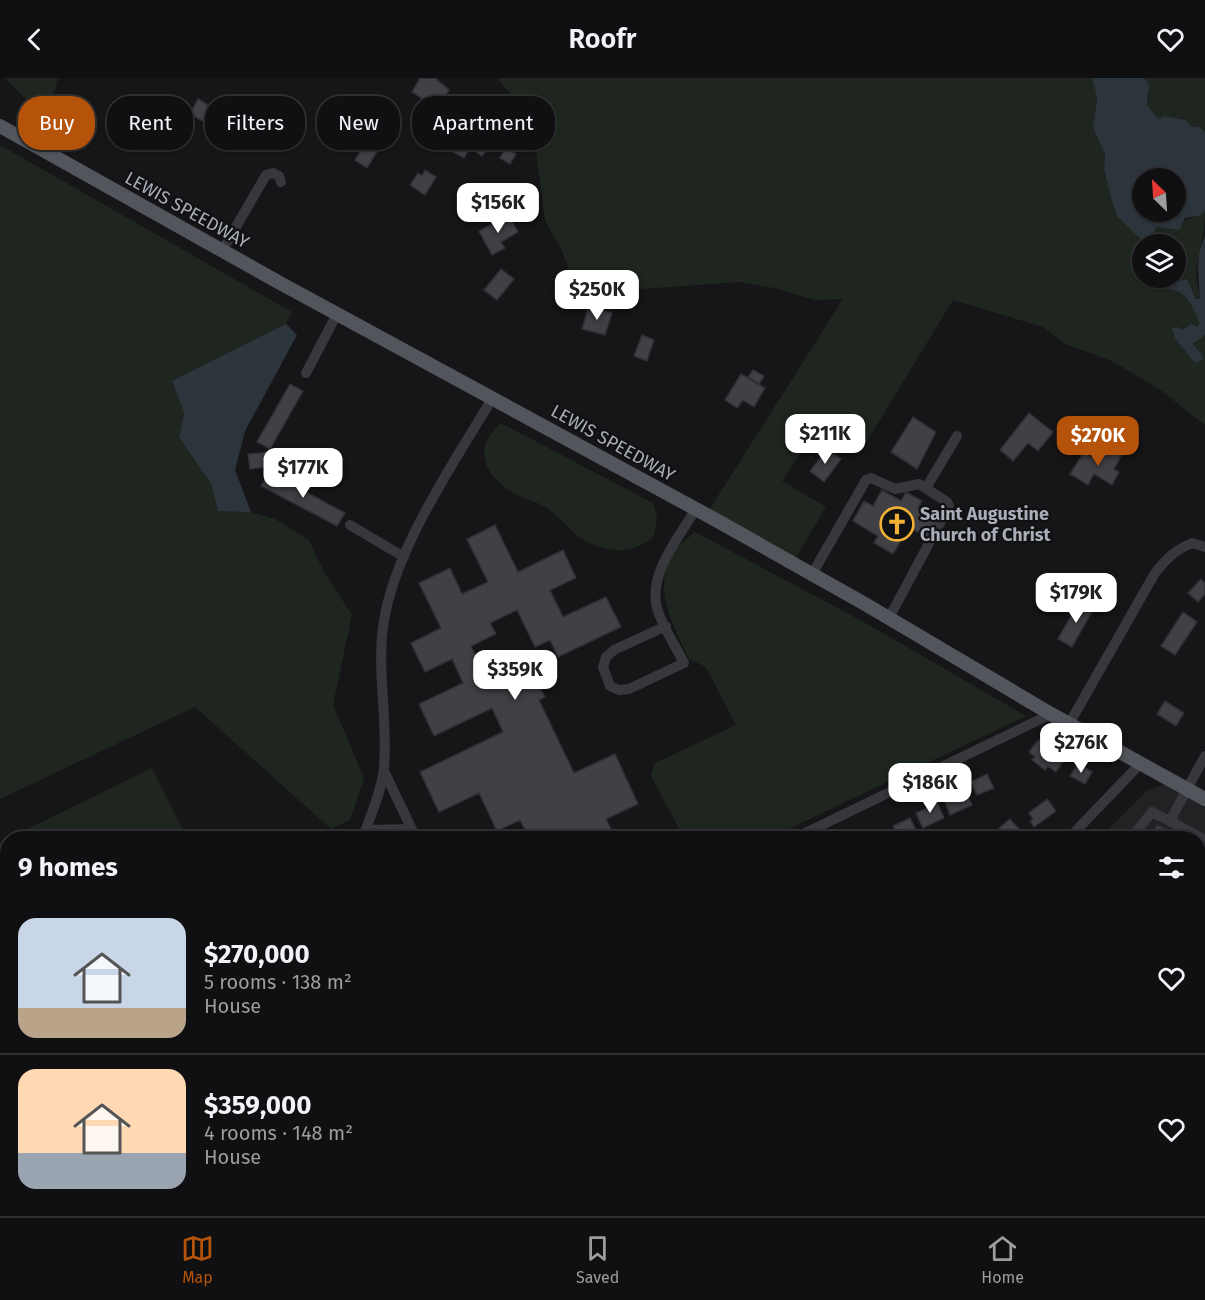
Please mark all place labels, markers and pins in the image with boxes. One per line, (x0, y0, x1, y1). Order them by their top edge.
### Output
pin: $156K (456, 183, 540, 234)
pin: $250K (555, 270, 639, 321)
pin: $211K (783, 414, 867, 465)
pin: $270K (1056, 416, 1140, 467)
pin: $177K (261, 448, 345, 499)
place label: Saint Augustine Church of Christ (920, 503, 1052, 546)
church icon: Saint Augustine Church of Christ (879, 506, 915, 542)
pin: $179K (1034, 573, 1118, 624)
pin: $359K (473, 650, 557, 701)
pin: $276K (1039, 723, 1123, 774)
pin: $186K (888, 763, 972, 814)

